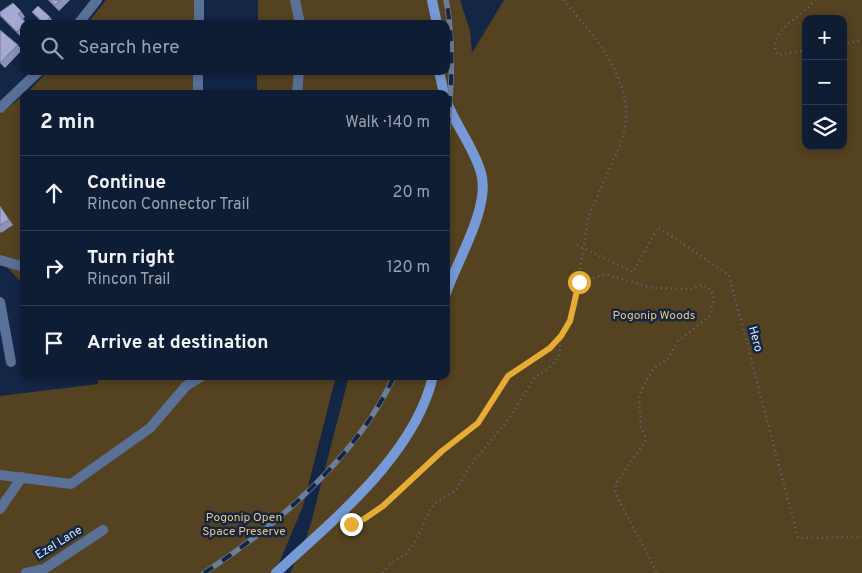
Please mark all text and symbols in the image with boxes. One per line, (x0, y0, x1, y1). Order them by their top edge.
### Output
map controls (802, 15, 847, 150)
button: + (802, 15, 847, 60)
search box (20, 20, 450, 75)
icon: search (38, 34, 66, 62)
text: Search here (78, 36, 180, 60)
button: − (802, 60, 847, 105)
button: layers (802, 105, 847, 150)
text: 2 min (40, 109, 95, 136)
text: Walk · 140 m (345, 113, 430, 133)
text: Continue (87, 171, 166, 195)
icon: ahead (40, 179, 68, 207)
text: 20 m (393, 183, 430, 203)
text: Rincon Connector Trail (87, 195, 250, 215)
text: Turn right (87, 246, 175, 270)
icon: right (40, 254, 68, 282)
text: 120 m (387, 258, 430, 278)
text: Rincon Trail (87, 270, 171, 290)
route start (568, 271, 591, 294)
park label: Pogonip Woods (613, 308, 695, 324)
street label: Hero (744, 324, 766, 354)
icon: arrive (40, 329, 68, 357)
text: Arrive at destination (87, 331, 268, 355)
park label: Pogonip Open Space Preserve (202, 510, 286, 540)
route end (340, 513, 363, 536)
street label: Ezel Lane (33, 522, 85, 564)

